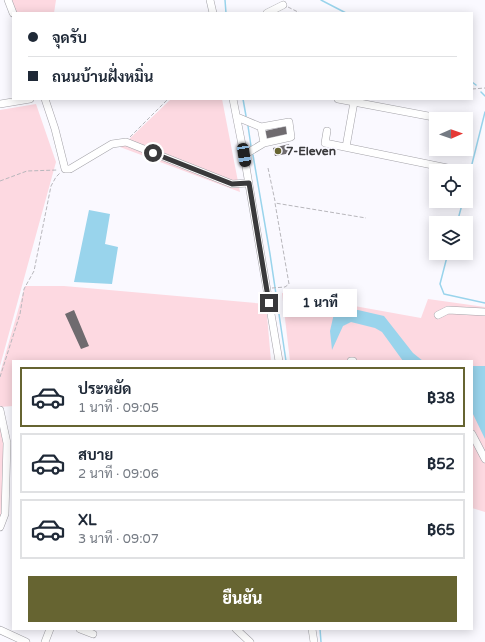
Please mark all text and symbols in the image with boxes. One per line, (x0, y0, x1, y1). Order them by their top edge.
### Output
text: จุดรับ (52, 29, 87, 47)
text: ถนนบ้านฝั่งหมิ่น (52, 68, 153, 86)
north arrow (429, 112, 473, 156)
map controls (429, 112, 473, 260)
car (236, 142, 252, 168)
route start (144, 144, 162, 162)
place label: 7-Eleven (286, 144, 336, 158)
marker: 7-Eleven (273, 146, 283, 156)
button: locate (429, 164, 473, 208)
button: layers (429, 216, 473, 260)
callout: 1 นาที (283, 289, 357, 317)
route end (260, 294, 278, 312)
text: 1 นาที (302, 295, 338, 311)
icon: car (30, 379, 66, 415)
text: ประหยัด (78, 380, 131, 398)
text: ฿38 (427, 389, 455, 407)
text: 1 นาที · 09:05 (78, 400, 159, 416)
icon: car (30, 445, 66, 481)
text: สบาย (78, 446, 113, 464)
text: ฿52 (427, 455, 455, 473)
text: 2 นาที · 09:06 (78, 466, 159, 482)
icon: car (30, 511, 66, 547)
text: XL (78, 511, 97, 529)
text: ฿65 (427, 521, 455, 539)
text: 3 นาที · 09:07 (78, 531, 159, 547)
button: ยืนยัน (28, 576, 457, 622)

